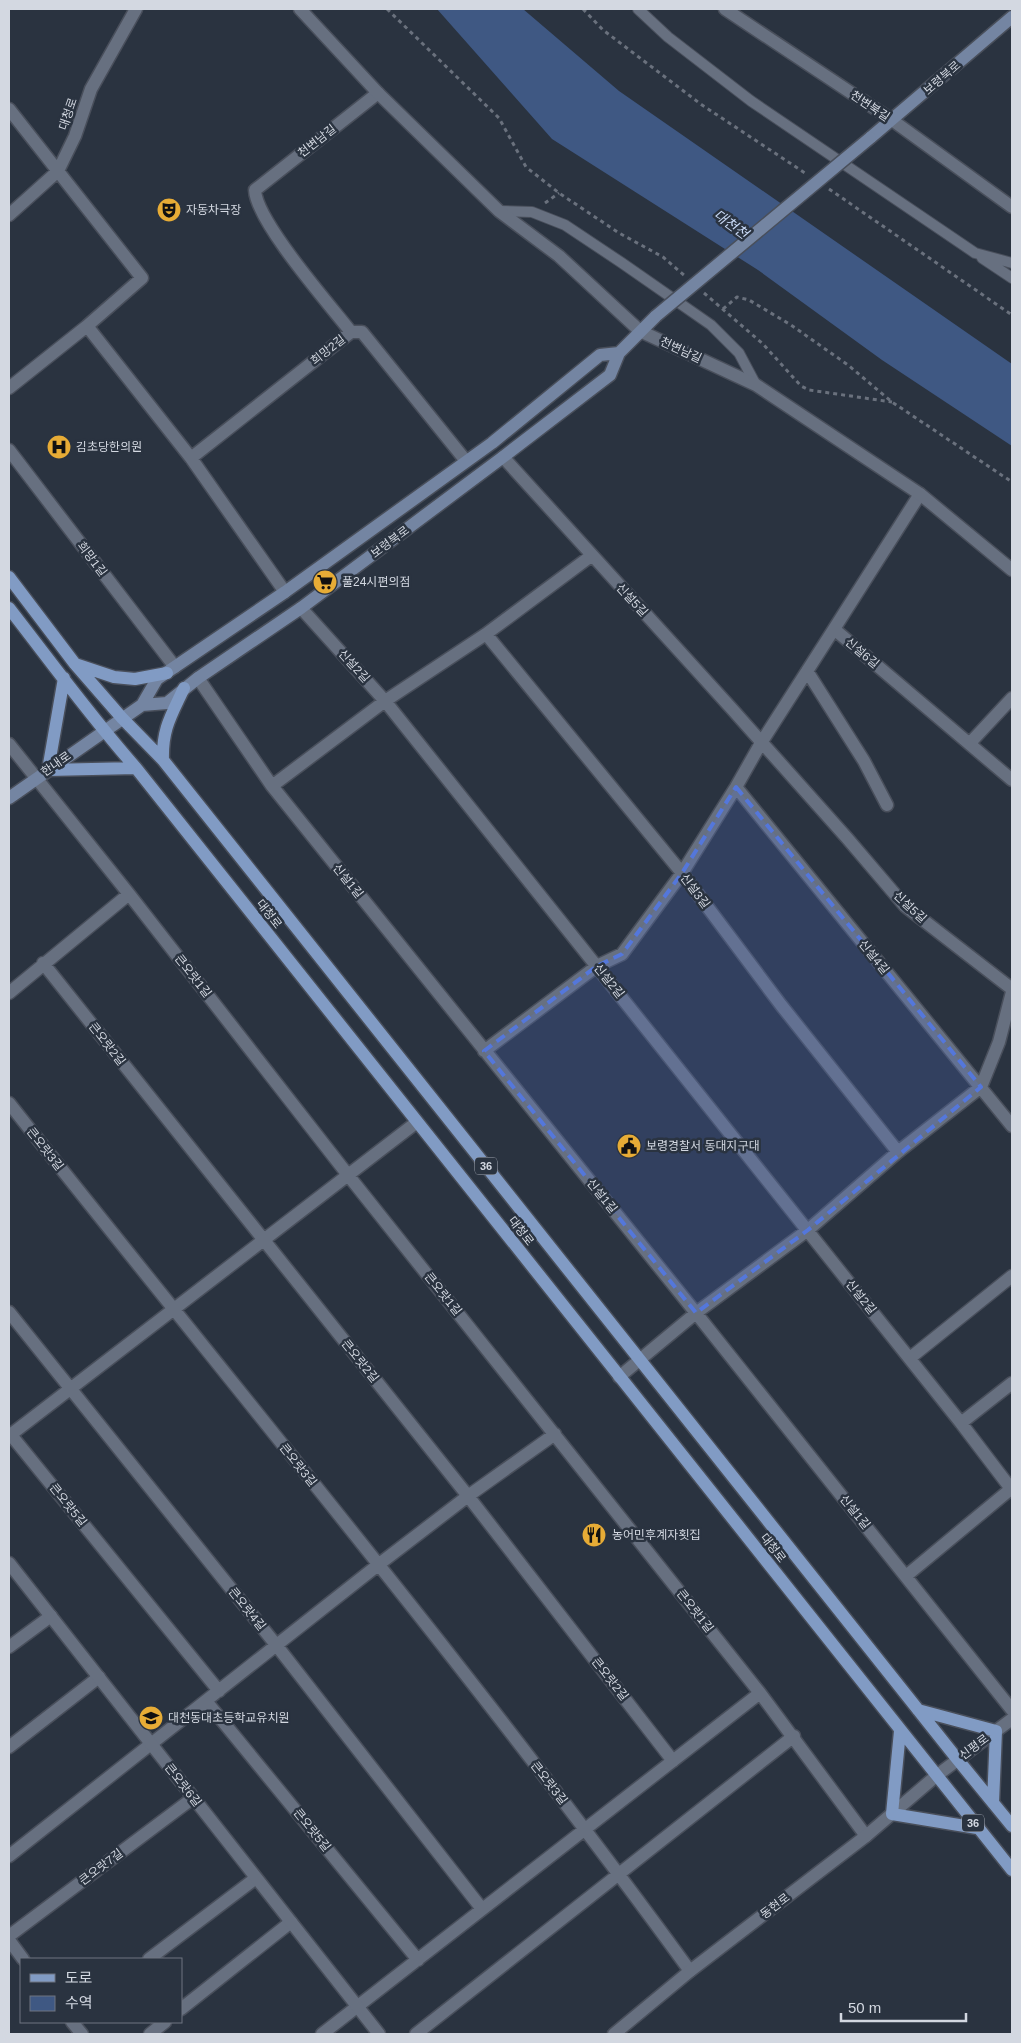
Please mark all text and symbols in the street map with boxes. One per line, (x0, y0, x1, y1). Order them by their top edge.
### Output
street label: 보령북로 (921, 58, 963, 98)
street label: 천변북길 (848, 88, 892, 124)
street label: 대청로 (56, 96, 80, 132)
street label: 천변남길 (295, 122, 339, 160)
theatre icon: 자동차극장 (156, 197, 182, 223)
place label: 자동차극장 (186, 203, 241, 217)
water label: 대천천 (711, 206, 752, 242)
street label: 희망2길 (308, 332, 348, 368)
street label: 천변남길 (658, 334, 704, 366)
hospital icon: 김초당한의원 (46, 434, 72, 460)
place label: 김초당한의원 (76, 440, 142, 454)
street label: 보령북로 (368, 523, 412, 561)
street label: 희망1길 (74, 539, 110, 579)
supermarket icon: 풀24시편의점 (312, 569, 338, 595)
place label: 풀24시편의점 (342, 575, 411, 589)
street label: 신설5길 (613, 581, 651, 619)
street label: 신설6길 (842, 635, 882, 671)
street label: 신설2길 (335, 647, 373, 685)
street label: 한내로 (38, 749, 74, 779)
street label: 신설1길 (330, 861, 366, 901)
street label: 신설3길 (677, 871, 713, 911)
street label: 신설5길 (891, 888, 929, 926)
street label: 대청로 (253, 897, 285, 931)
street label: 신설4길 (856, 937, 892, 977)
street label: 큰오랏1길 (172, 952, 214, 1000)
street label: 신설2길 (591, 961, 627, 1001)
street label: 큰오랏2길 (86, 1020, 128, 1068)
street label: 큰오랏3길 (24, 1125, 66, 1173)
public building icon: 보령경찰서 동대지구대 (616, 1133, 642, 1159)
place label: 보령경찰서 동대지구대 (646, 1139, 760, 1153)
road number: 36 (475, 1158, 497, 1174)
street label: 신설1길 (584, 1176, 620, 1216)
street label: 대청로 (505, 1214, 537, 1248)
street label: 큰오랏1길 (422, 1270, 464, 1318)
street label: 신설2길 (843, 1277, 879, 1317)
street label: 큰오랏2길 (339, 1337, 381, 1385)
street label: 큰오랏3길 (277, 1441, 319, 1489)
street label: 큰오랏5길 (47, 1481, 89, 1529)
street label: 신설1길 (837, 1492, 873, 1532)
restaurant icon: 농어민후계자횟집 (581, 1522, 607, 1548)
place label: 농어민후계자횟집 (612, 1528, 700, 1542)
street label: 대청로 (757, 1531, 789, 1565)
street label: 큰오랏4길 (226, 1585, 268, 1633)
street label: 큰오랏1길 (674, 1587, 716, 1635)
street label: 큰오랏2길 (589, 1655, 631, 1703)
school or university icon: 대천동대초등학교유치원 (138, 1705, 164, 1731)
place label: 대천동대초등학교유치원 (168, 1711, 289, 1725)
street label: 신평로 (957, 1731, 991, 1763)
street label: 큰오랏3길 (528, 1759, 570, 1807)
street label: 큰오랏6길 (162, 1761, 204, 1809)
street label: 큰오랏5길 (291, 1806, 333, 1854)
road number: 36 (962, 1815, 984, 1832)
street label: 큰오랏7길 (76, 1846, 126, 1888)
street label: 동현로 (758, 1890, 792, 1922)
legend (20, 1958, 182, 2023)
text: 도로 (65, 1969, 93, 1986)
scale bar (841, 1990, 966, 2022)
text: 수역 (65, 1994, 93, 2011)
text: 50 m (848, 1999, 881, 2016)

